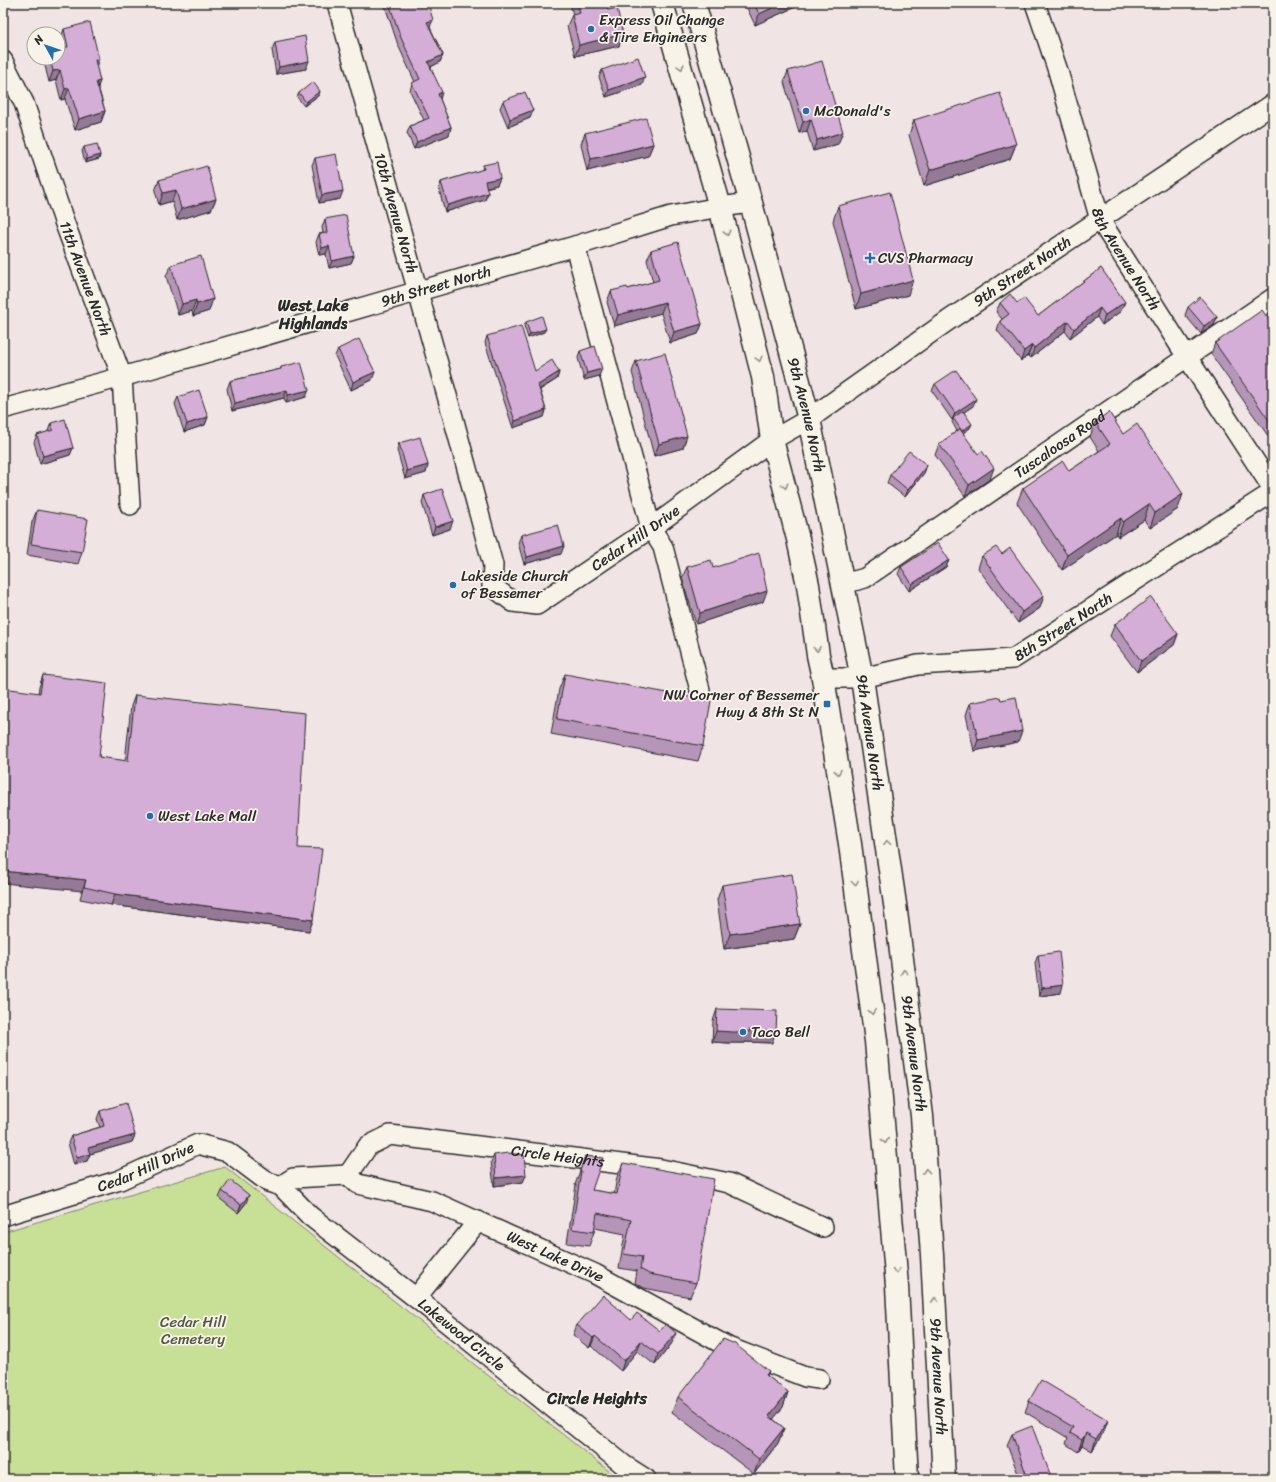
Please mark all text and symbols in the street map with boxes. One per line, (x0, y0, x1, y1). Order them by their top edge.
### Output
place label: Express Oil Change & Tire Engineers (599, 7, 725, 50)
marker: Express Oil Change & Tire Engineers (586, 24, 596, 34)
north arrow (26, 26, 66, 66)
text: N (28, 31, 49, 50)
one-way arrow (676, 64, 684, 71)
place label: McDonald's (814, 98, 891, 124)
marker: McDonald's (801, 106, 811, 116)
street label: 10th Avenue North (367, 150, 425, 276)
street label: 8th Avenue North (1084, 205, 1167, 316)
street label: 11th Avenue North (52, 217, 119, 340)
one-way arrow (722, 229, 731, 236)
street label: 9th Street North (968, 229, 1077, 314)
place label: CVS Pharmacy (878, 245, 973, 271)
marker: CVS Pharmacy (865, 253, 875, 263)
street label: 9th Street North (378, 258, 494, 314)
district label: West Lake Highlands (278, 291, 349, 338)
street label: 9th Avenue North (780, 354, 833, 475)
one-way arrow (754, 355, 763, 362)
street label: Tuscaloosa Road (1008, 403, 1112, 485)
one-way arrow (780, 482, 789, 489)
street label: Cedar Hill Drive (585, 498, 686, 578)
place label: Lakeside Church of Bessemer (461, 563, 569, 606)
marker: Lakeside Church of Bessemer (448, 580, 458, 590)
street label: 8th Street North (1008, 585, 1118, 669)
one-way arrow (812, 646, 821, 652)
street label: 9th Avenue North (849, 672, 891, 793)
place label: NW Corner of Bessemer Hwy & 8th St N (664, 682, 820, 725)
marker: NW Corner of Bessemer Hwy & 8th St N (822, 699, 832, 709)
one-way arrow (833, 769, 842, 775)
place label: West Lake Mall (158, 803, 257, 829)
marker: West Lake Mall (145, 811, 155, 821)
one-way arrow (883, 840, 892, 846)
one-way arrow (850, 880, 859, 886)
one-way arrow (900, 969, 909, 975)
street label: 9th Avenue North (894, 993, 934, 1113)
one-way arrow (867, 1009, 876, 1015)
place label: Taco Bell (751, 1019, 811, 1045)
marker: Taco Bell (738, 1027, 748, 1037)
street label: Cedar Hill Drive (94, 1134, 199, 1199)
street label: Circle Heights (510, 1137, 606, 1175)
one-way arrow (880, 1138, 889, 1144)
one-way arrow (922, 1168, 931, 1174)
street label: West Lake Drive (502, 1223, 609, 1290)
one-way arrow (891, 1268, 900, 1274)
street label: Lakewood Circle (412, 1291, 511, 1378)
one-way arrow (930, 1297, 939, 1303)
park label: Cedar Hill Cemetery (160, 1309, 227, 1352)
street label: 9th Avenue North (922, 1317, 955, 1436)
district label: Circle Heights (546, 1384, 647, 1413)

